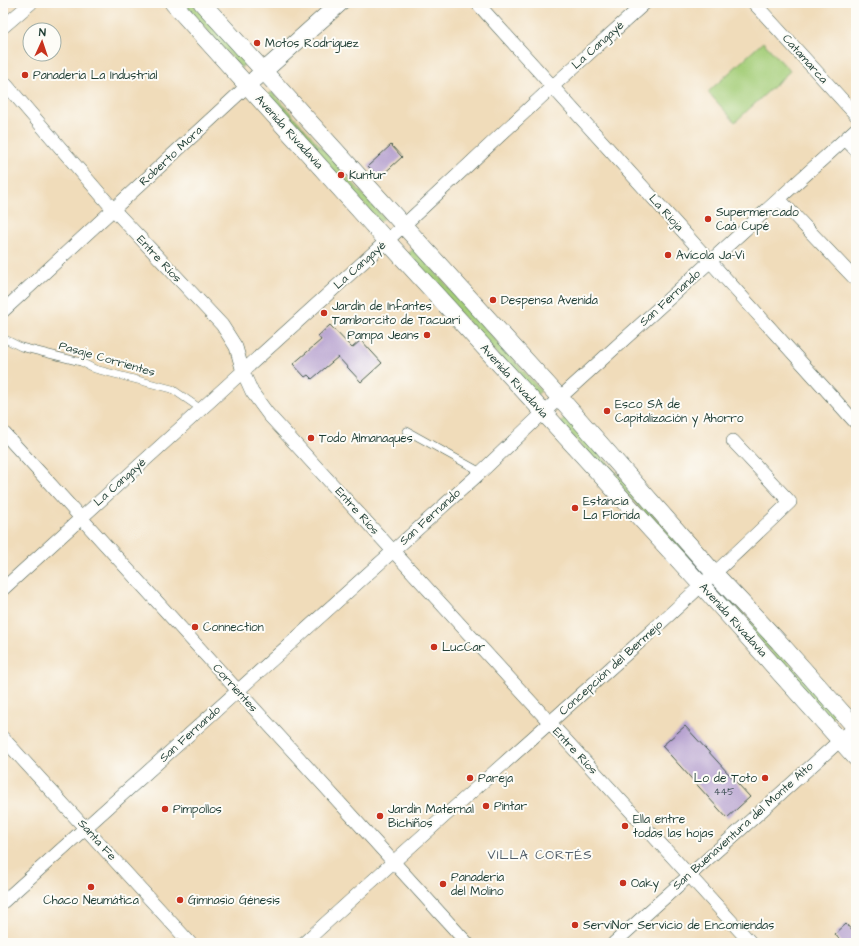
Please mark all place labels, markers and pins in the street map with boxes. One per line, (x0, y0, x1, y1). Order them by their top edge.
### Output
place label: Motos Rodríguez (265, 35, 359, 53)
marker: Motos Rodríguez (252, 38, 262, 48)
place label: Panadería La Industrial (33, 67, 158, 84)
marker: Panadería La Industrial (20, 70, 30, 80)
place label: Kuntur (349, 167, 386, 184)
marker: Kuntur (336, 170, 346, 180)
place label: Supermercado Caá Cupé (716, 204, 799, 235)
marker: Supermercado Caá Cupé (703, 214, 713, 224)
place label: Avícola Ja-Vi (676, 247, 745, 264)
marker: Avícola Ja-Vi (663, 250, 673, 260)
place label: Despensa Avenida (501, 292, 598, 309)
marker: Despensa Avenida (488, 295, 498, 305)
place label: Jardín de Infantes Tamborcito de Tacuarí (332, 298, 460, 329)
marker: Jardín de Infantes Tamborcito de Tacuarí (319, 308, 329, 318)
place label: Pampa Jeans (347, 327, 419, 344)
marker: Pampa Jeans (422, 330, 432, 340)
place label: Esco SA de Capitalización y Ahorro (615, 396, 744, 428)
marker: Esco SA de Capitalización y Ahorro (602, 406, 612, 416)
place label: Todo Almanaques (319, 430, 413, 447)
marker: Todo Almanaques (306, 433, 316, 443)
place label: Estancia La Florida (583, 493, 640, 524)
marker: Estancia La Florida (570, 503, 580, 513)
place label: Connection (203, 619, 264, 636)
marker: Connection (190, 622, 200, 632)
place label: LucCar (442, 639, 486, 656)
marker: LucCar (429, 642, 439, 652)
place label: Pareja (478, 770, 513, 787)
place label: Lo de Toto (694, 770, 757, 787)
marker: Pareja (465, 773, 475, 783)
marker: Lo de Toto (760, 773, 770, 783)
place label: Pintar (494, 798, 527, 815)
place label: Pimpollos (173, 801, 222, 818)
place label: Jardín Maternal Bichiños (388, 801, 474, 832)
marker: Pintar (481, 801, 491, 811)
marker: Pimpollos (160, 804, 170, 814)
marker: Jardín Maternal Bichiños (375, 811, 385, 821)
place label: Ella entre todas las hojas (633, 811, 713, 842)
marker: Ella entre todas las hojas (620, 821, 630, 831)
place label: Panadería del Molino (451, 869, 504, 900)
place label: Oaky (631, 875, 660, 893)
marker: Oaky (618, 878, 628, 888)
marker: Panadería del Molino (438, 879, 448, 889)
marker: Chaco Neumática (86, 882, 96, 892)
place label: Chaco Neumática (43, 892, 139, 909)
place label: Gimnasio Génesis (188, 892, 280, 909)
marker: Gimnasio Génesis (175, 895, 185, 905)
place label: ServiNor Servicio de Encomiendas (583, 917, 774, 934)
marker: ServiNor Servicio de Encomiendas (570, 920, 580, 930)

